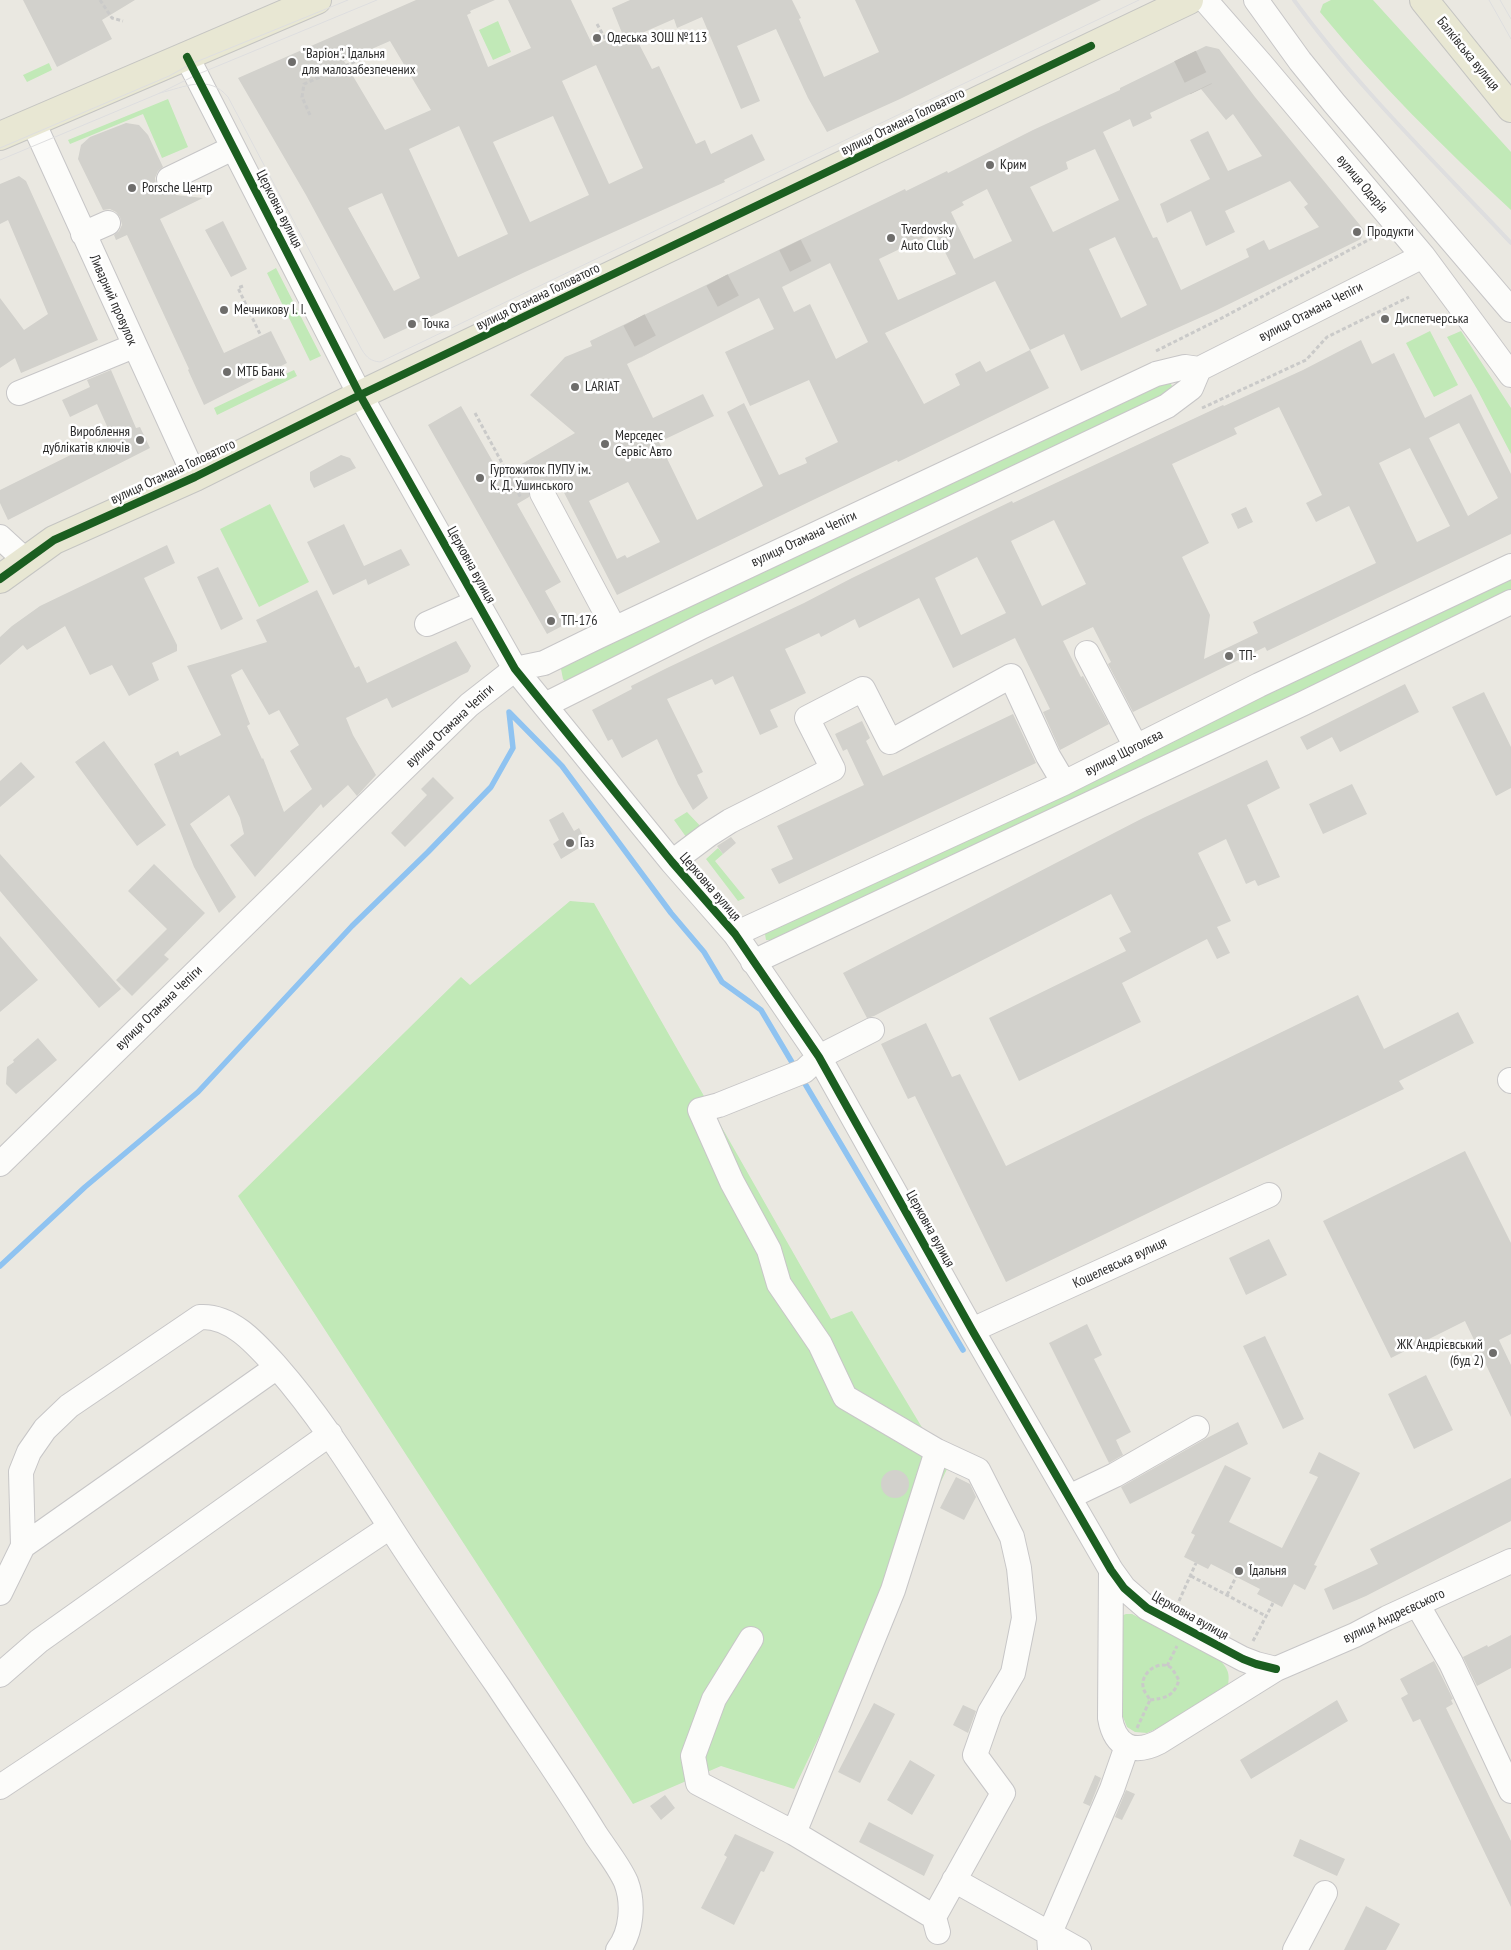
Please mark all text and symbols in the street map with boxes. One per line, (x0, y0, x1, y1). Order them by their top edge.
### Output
street label: Балківська вулиця (1433, 14, 1503, 94)
place label: Одеська ЗОШ №113 (607, 30, 707, 46)
marker: Одеська ЗОШ №113 (591, 32, 603, 44)
place label: "Варіон". Їдальня для малозабезпечених (302, 46, 416, 78)
marker: "Варіон". Їдальня для малозабезпечених (286, 56, 298, 68)
street label: вулиця Отамана Головатого (838, 85, 968, 159)
street label: вулиця Одарія (1333, 151, 1391, 217)
place label: Крим (1000, 157, 1026, 173)
marker: Крим (984, 159, 996, 171)
street label: Церковна вулиця (252, 167, 306, 251)
place label: Porsche Центр (142, 180, 212, 196)
marker: Porsche Центр (126, 182, 138, 194)
place label: Tverdovsky Auto Club (901, 222, 954, 254)
place label: Продукти (1367, 224, 1414, 240)
marker: Продукти (1351, 226, 1363, 238)
marker: Tverdovsky Auto Club (885, 232, 897, 244)
street label: Ливарний провулок (85, 252, 141, 348)
street label: вулиця Отамана Головатого (473, 260, 603, 334)
street label: вулиця Отамана Чепіги (1256, 279, 1366, 345)
place label: Мечникову І. І. (234, 302, 306, 318)
marker: Мечникову І. І. (218, 304, 230, 316)
place label: Диспетчерська (1395, 311, 1469, 327)
marker: Диспетчерська (1379, 313, 1391, 325)
place label: Точка (422, 316, 449, 332)
marker: Точка (406, 318, 418, 330)
place label: МТБ Банк (237, 364, 285, 380)
marker: МТБ Банк (221, 366, 233, 378)
place label: LARIAT (585, 379, 620, 395)
marker: LARIAT (569, 381, 581, 393)
place label: Вироблення дублікатів ключів (43, 424, 130, 457)
place label: Мерседес Сервіс Авто (615, 428, 672, 461)
marker: Вироблення дублікатів ключів (134, 434, 146, 446)
street label: вулиця Отамана Головатого (108, 436, 238, 508)
marker: Мерседес Сервіс Авто (599, 438, 611, 450)
place label: Гуртожиток ПУПУ ім. К. Д. Ушинського (490, 462, 591, 494)
marker: Гуртожиток ПУПУ ім. К. Д. Ушинського (474, 472, 486, 484)
street label: вулиця Отамана Чепіги (749, 507, 859, 571)
street label: Церковна вулиця (443, 524, 499, 606)
place label: ТП-176 (561, 613, 598, 629)
marker: ТП-176 (545, 615, 557, 627)
place label: ТП- (1239, 648, 1257, 664)
marker: ТП- (1223, 650, 1235, 662)
street label: вулиця Отамана Чепіги (402, 681, 498, 771)
street label: вулиця Щоголєва (1082, 726, 1166, 780)
place label: Газ (580, 835, 594, 851)
marker: Газ (564, 837, 576, 849)
street label: Церковна вулиця (676, 849, 744, 925)
street label: вулиця Отамана Чепіги (112, 962, 206, 1054)
street label: Церковна вулиця (902, 1188, 958, 1270)
street label: Кошелевська вулиця (1070, 1234, 1170, 1292)
place label: ЖК Андрієвський (буд 2) (1397, 1337, 1483, 1370)
marker: ЖК Андрієвський (буд 2) (1487, 1347, 1499, 1359)
place label: Їдальня (1249, 1563, 1287, 1579)
marker: Їдальня (1233, 1565, 1245, 1577)
street label: вулиця Андреєвського (1340, 1585, 1448, 1647)
street label: Церковна вулиця (1149, 1588, 1231, 1644)

